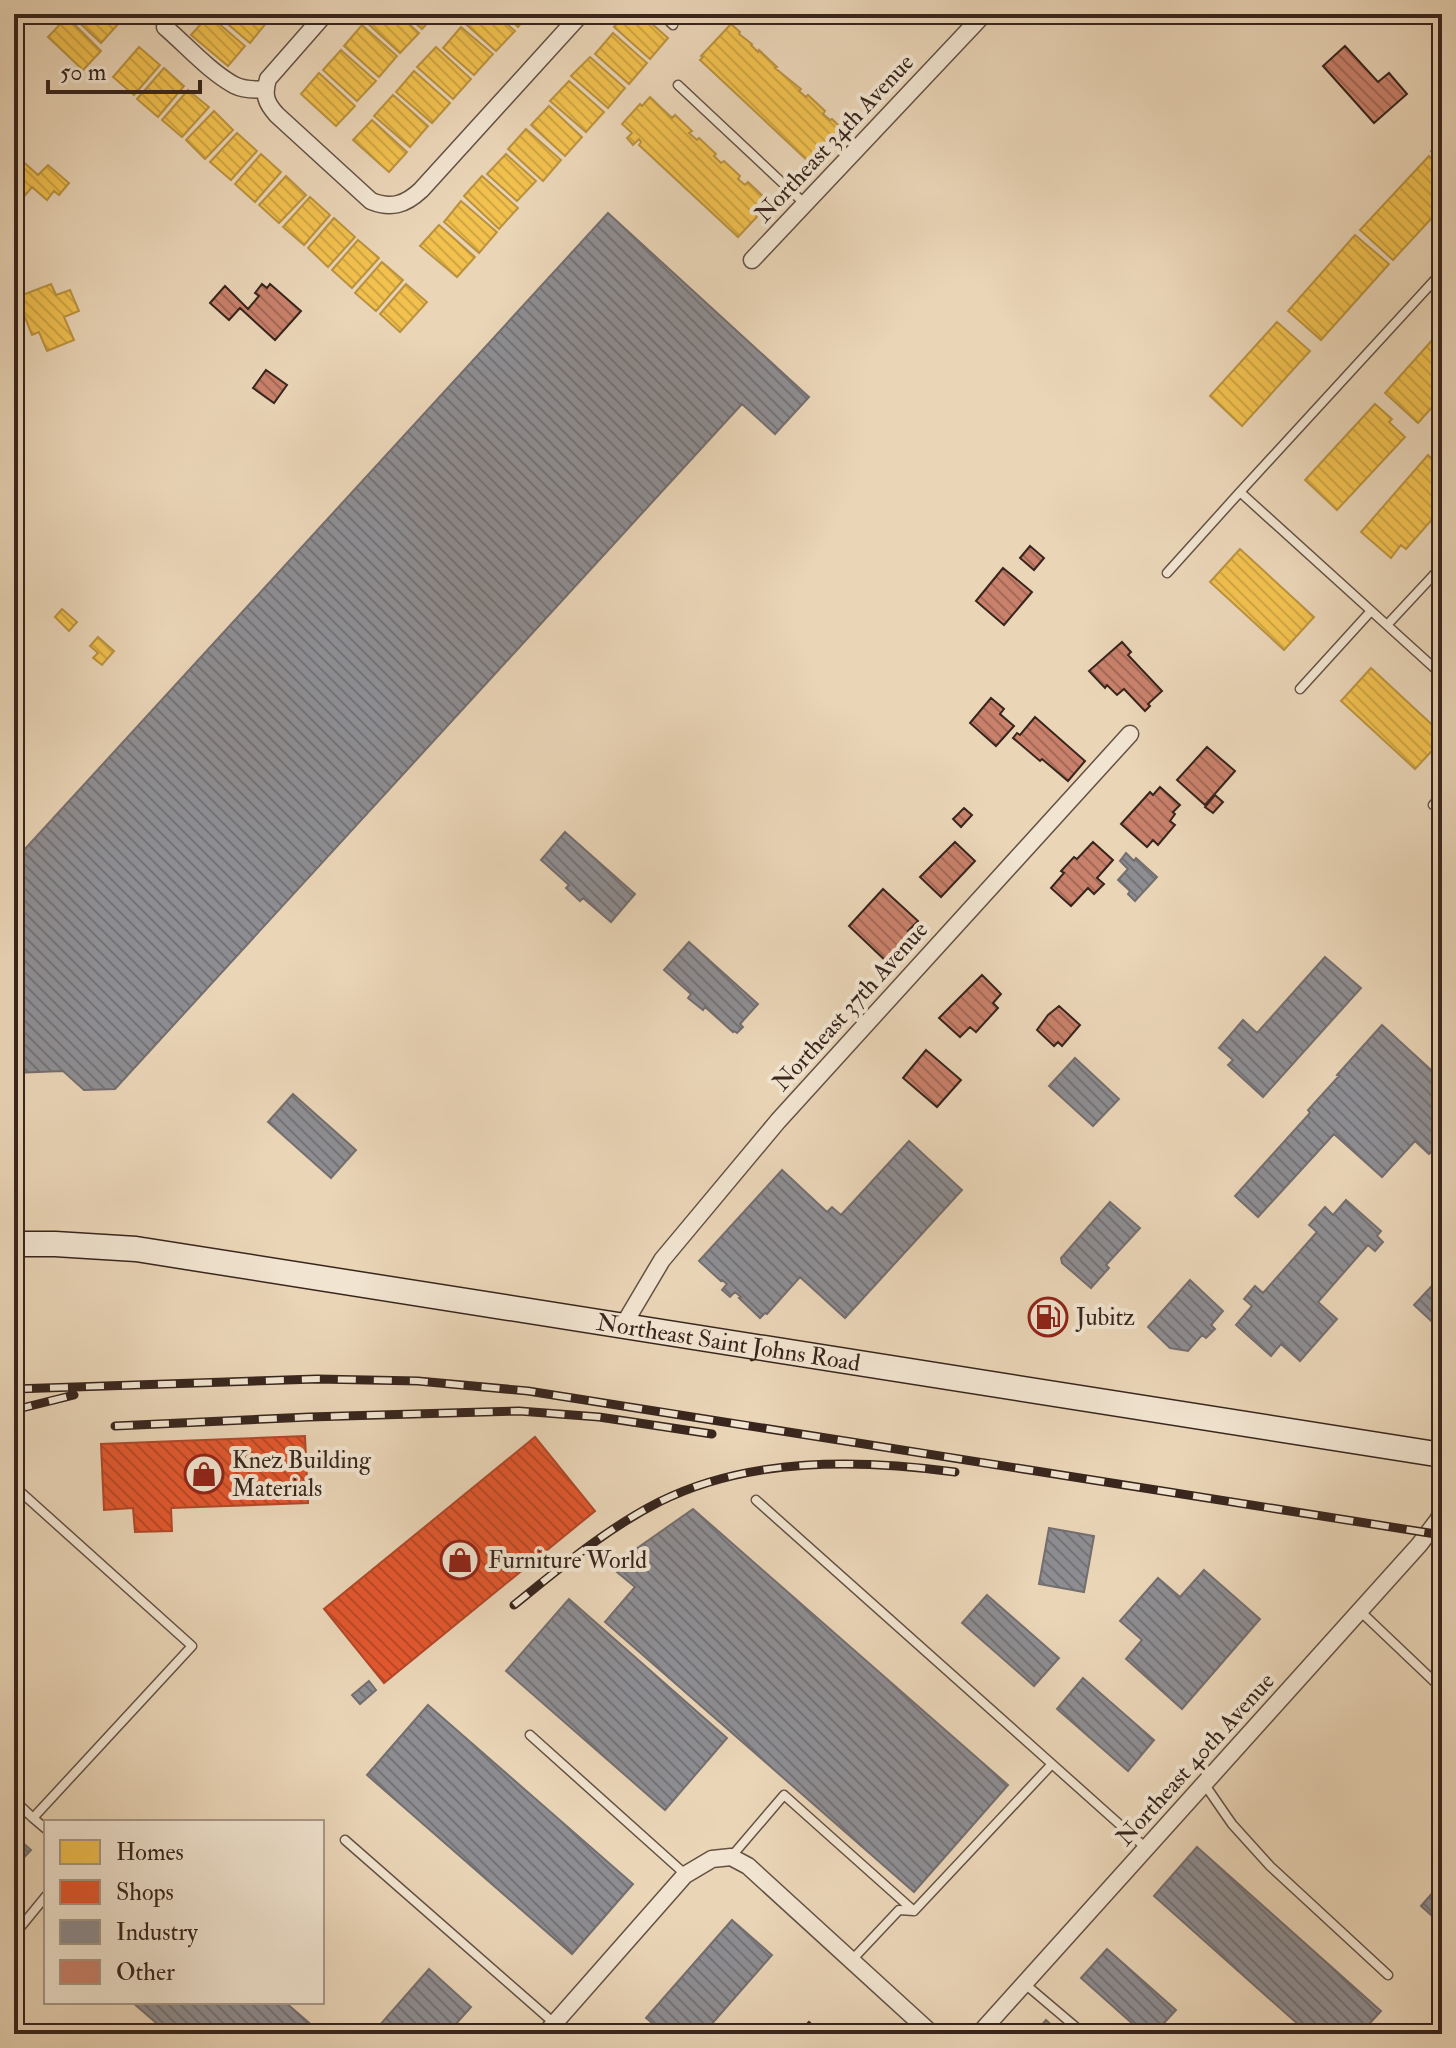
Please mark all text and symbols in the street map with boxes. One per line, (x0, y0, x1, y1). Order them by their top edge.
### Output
scale bar (48, 44, 200, 94)
street label: Northeast 34th Avenue (748, 47, 921, 229)
text: 50 m (60, 57, 107, 88)
street label: Northeast 37th Avenue (766, 915, 935, 1098)
fuel station icon: Jubitz (1027, 1296, 1069, 1338)
place label: Jubitz (1075, 1302, 1135, 1333)
street label: Northeast Saint Johns Road (594, 1307, 863, 1379)
place label: Knez Building Materials (232, 1445, 372, 1504)
shop icon: Knez Building Materials (183, 1453, 225, 1495)
shop icon: Furniture World (439, 1539, 481, 1581)
place label: Furniture World (488, 1545, 647, 1576)
street label: Northeast 40th Avenue (1109, 1666, 1281, 1853)
legend (44, 1820, 324, 2004)
text: Homes (116, 1837, 184, 1868)
text: Shops (116, 1877, 174, 1908)
text: Industry (116, 1917, 198, 1948)
text: Other (116, 1957, 175, 1988)

